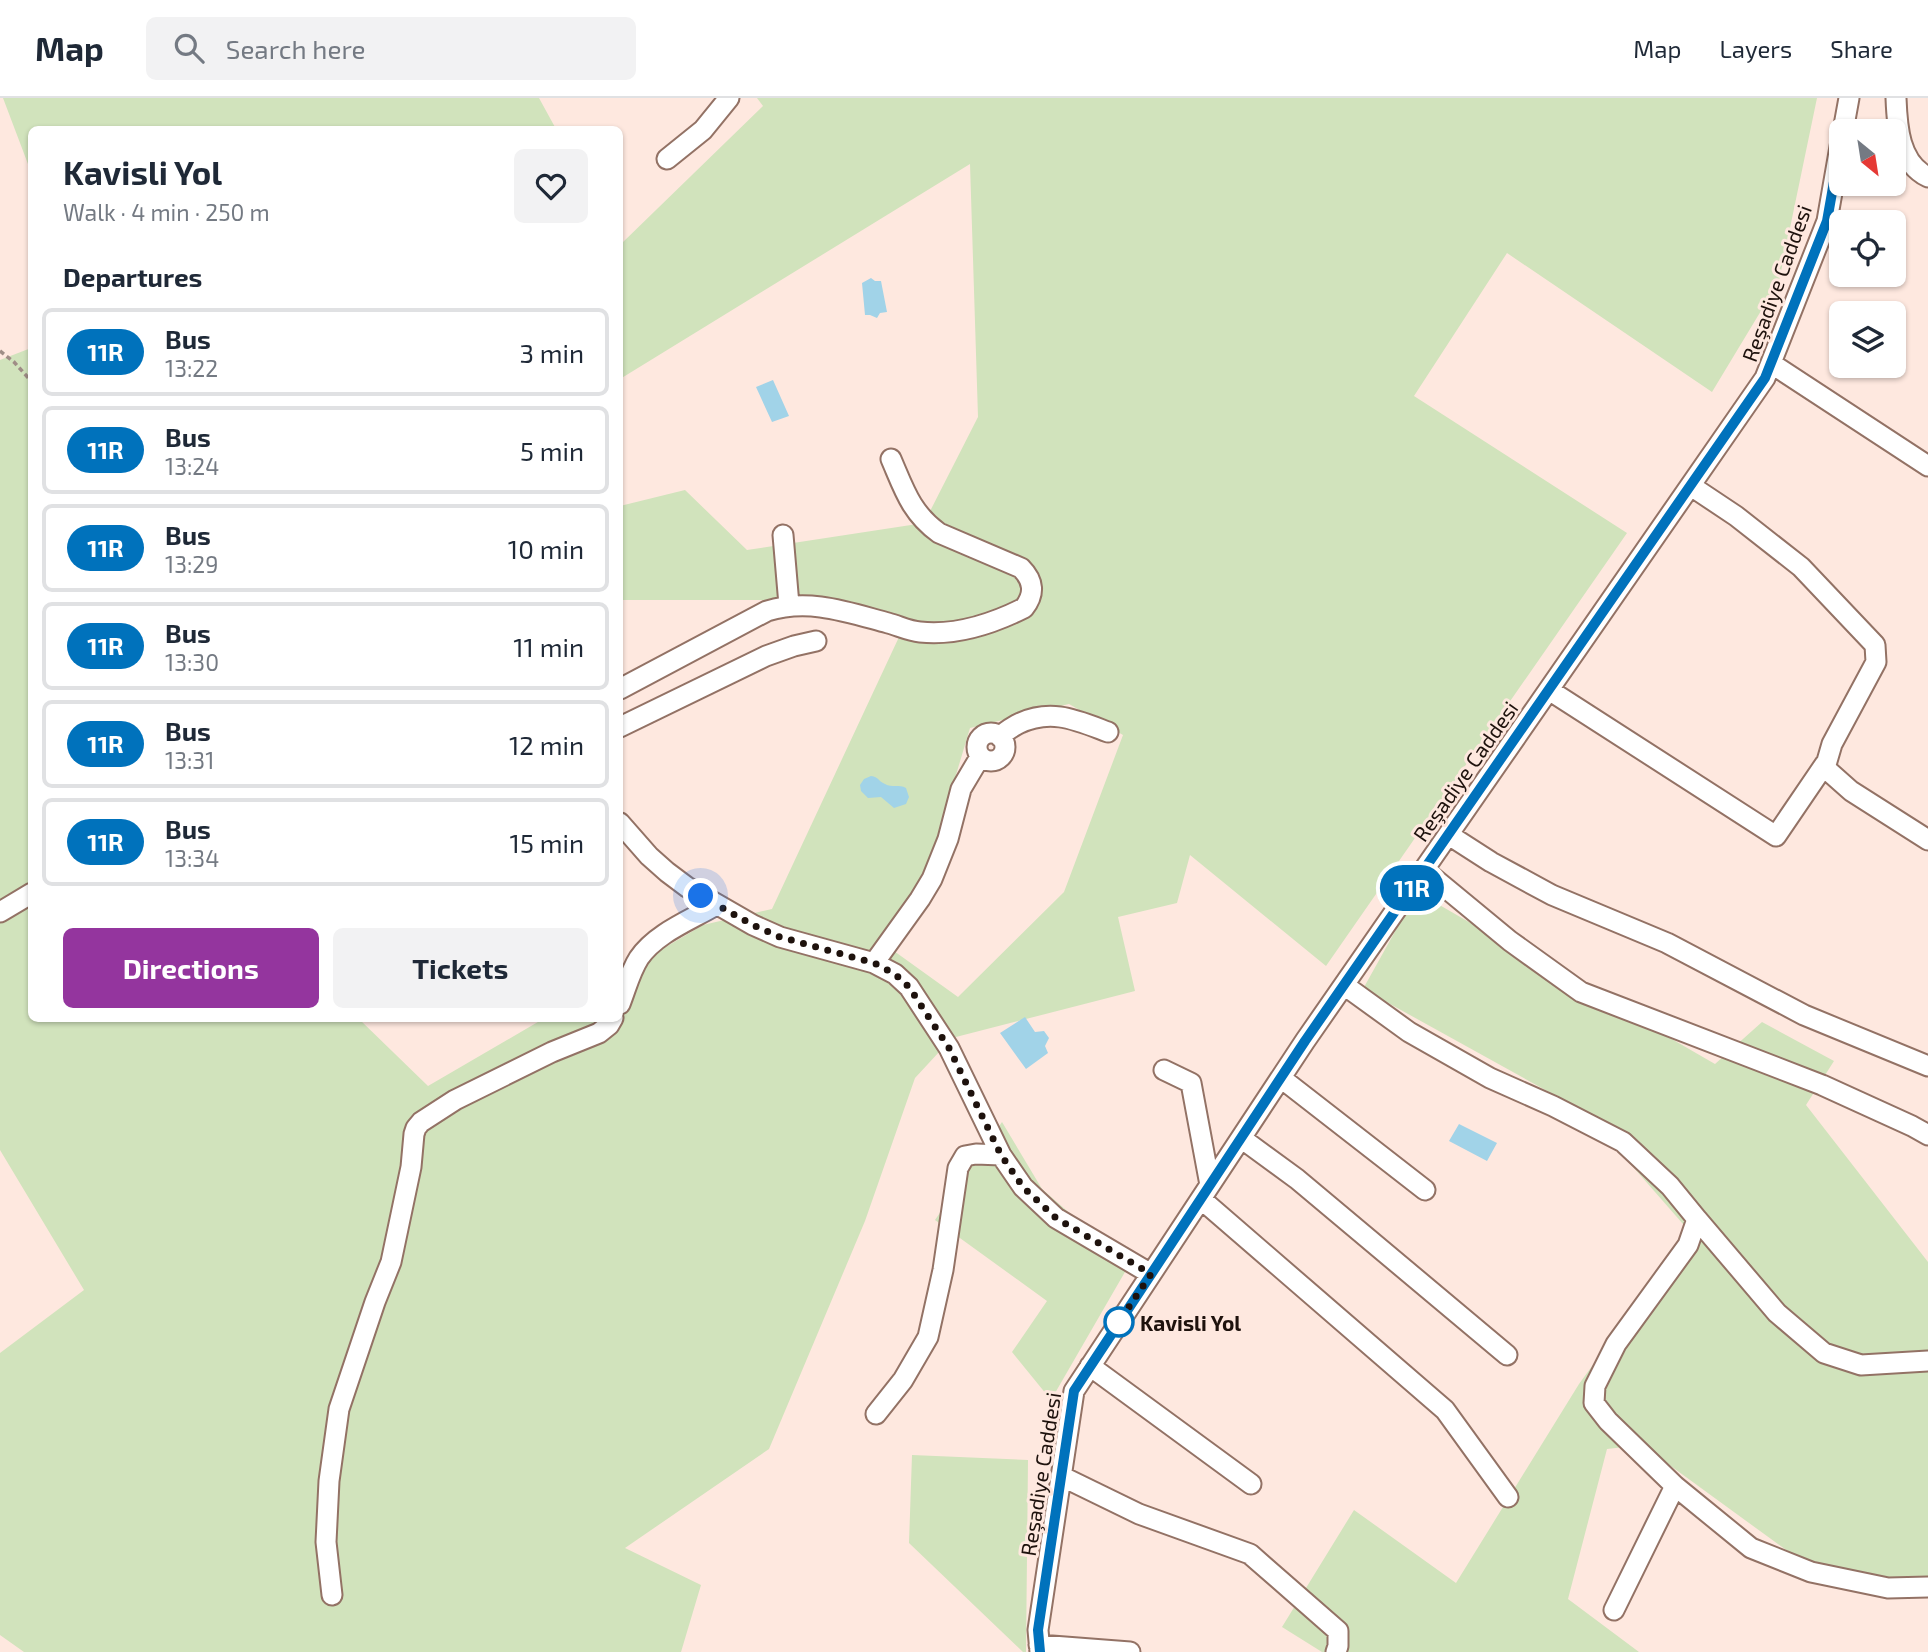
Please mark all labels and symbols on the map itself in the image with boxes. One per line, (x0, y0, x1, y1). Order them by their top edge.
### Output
north arrow (1829, 119, 1906, 196)
street label: Reşadiye Caddesi (1736, 201, 1818, 366)
street label: Reşadiye Caddesi (1407, 696, 1524, 847)
line badge: 11R (1372, 865, 1452, 911)
your location (683, 878, 718, 913)
marker: Kavisli Yol (1104, 1307, 1134, 1337)
place label: Kavisli Yol (1140, 1310, 1241, 1335)
street label: Reşadiye Caddesi (1015, 1390, 1067, 1558)

